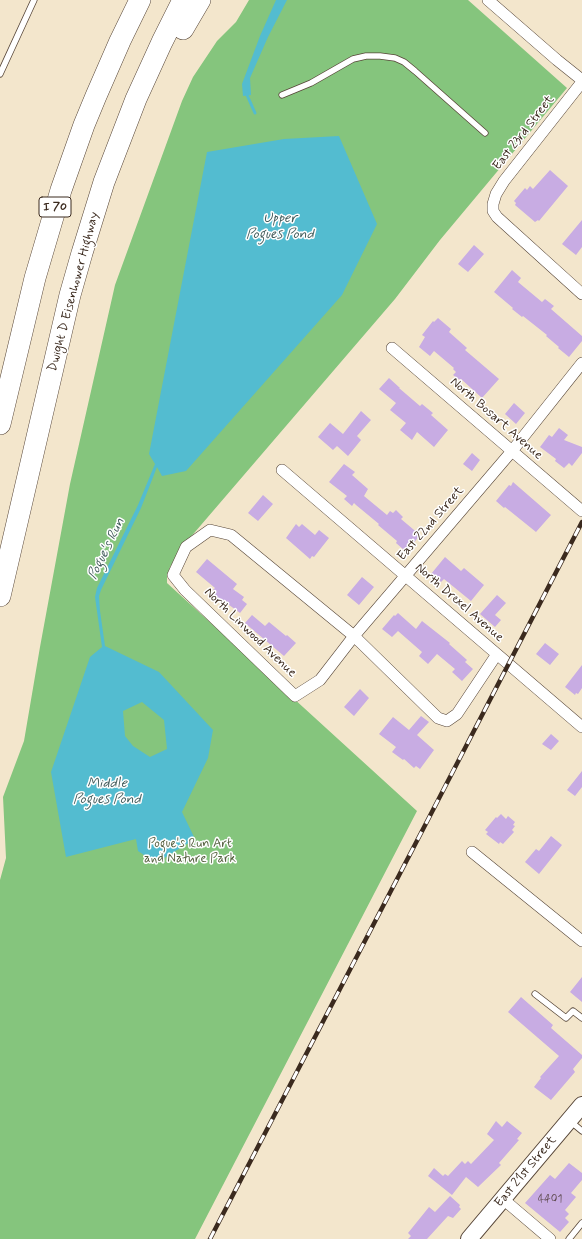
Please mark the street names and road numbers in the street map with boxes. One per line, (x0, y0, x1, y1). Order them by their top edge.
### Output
street label: East 23rd Street (490, 92, 558, 174)
road number: I 70 (39, 197, 71, 217)
street label: Dwight D Eisenhower Highway (45, 210, 103, 374)
street label: North Bosart Avenue (447, 375, 545, 463)
street label: East 22nd Street (394, 484, 468, 564)
street label: North Drexel Avenue (411, 560, 507, 646)
street label: North Linwood Avenue (201, 585, 299, 681)
street label: East 21st Street (492, 1133, 560, 1211)

